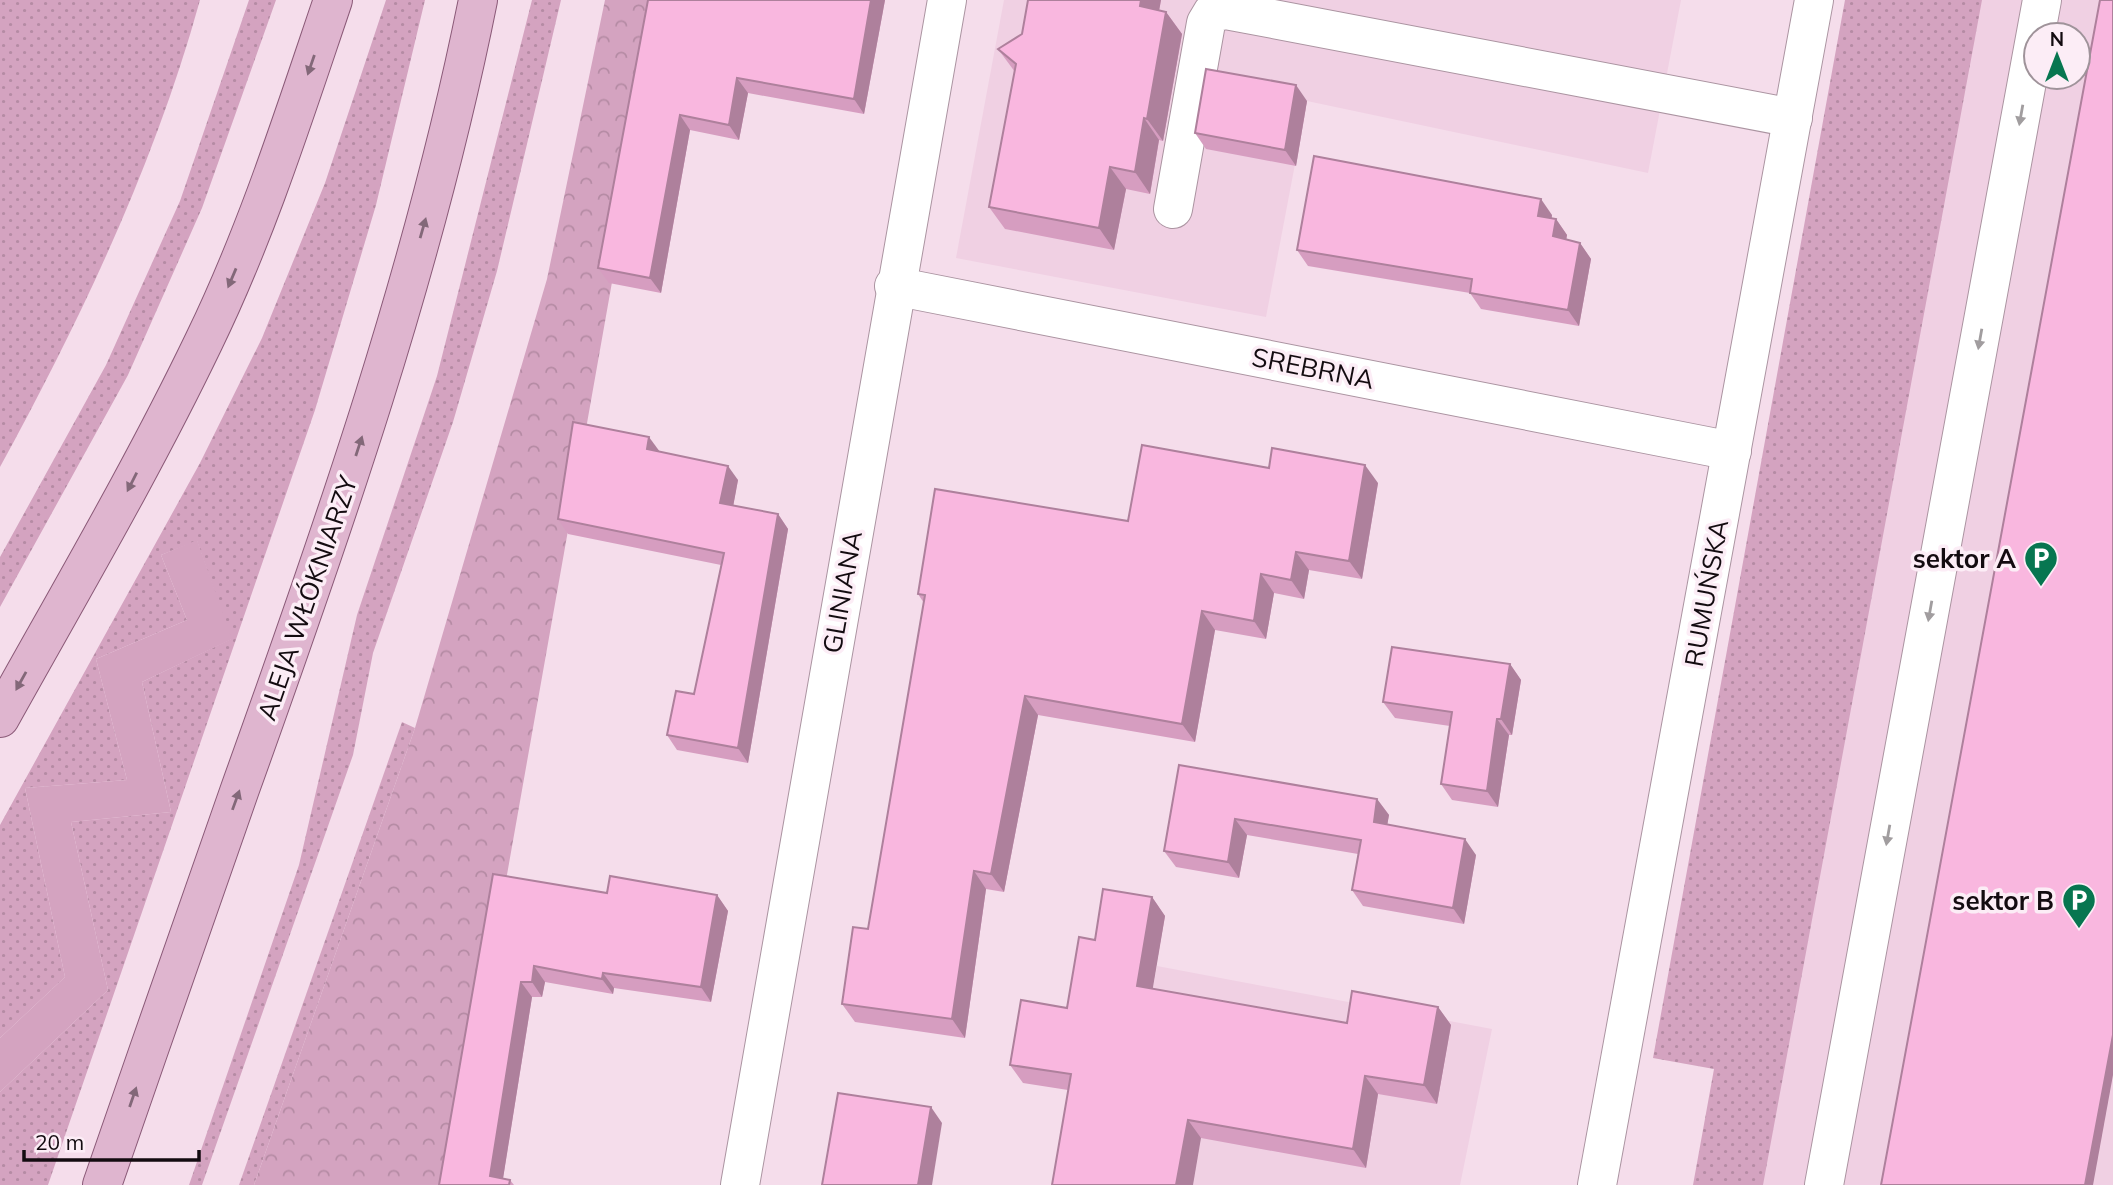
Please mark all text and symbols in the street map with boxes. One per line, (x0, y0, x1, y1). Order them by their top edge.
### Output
north arrow (2022, 21, 2092, 91)
text: N (2050, 27, 2064, 51)
one-way arrow (305, 54, 316, 75)
one-way arrow (2015, 104, 2026, 126)
one-way arrow (419, 217, 429, 238)
one-way arrow (226, 267, 237, 288)
one-way arrow (1974, 328, 1985, 350)
street label: SREBRNA (1249, 340, 1377, 396)
one-way arrow (354, 436, 365, 457)
street label: ALEJA WŁÓKNIARZY (250, 470, 365, 725)
one-way arrow (126, 472, 137, 492)
street label: RUMUŃSKA (1677, 517, 1735, 669)
street label: GLINIANA (815, 528, 869, 656)
parking icon: sektor A (2022, 539, 2060, 588)
place label: sektor A (1913, 542, 2016, 575)
one-way arrow (1924, 600, 1935, 622)
one-way arrow (15, 671, 27, 690)
one-way arrow (231, 789, 242, 810)
one-way arrow (1882, 824, 1893, 846)
parking icon: sektor B (2060, 881, 2098, 930)
place label: sektor B (1952, 884, 2054, 917)
one-way arrow (127, 1087, 138, 1108)
scale bar (24, 1118, 200, 1162)
text: 20 m (35, 1129, 84, 1155)

